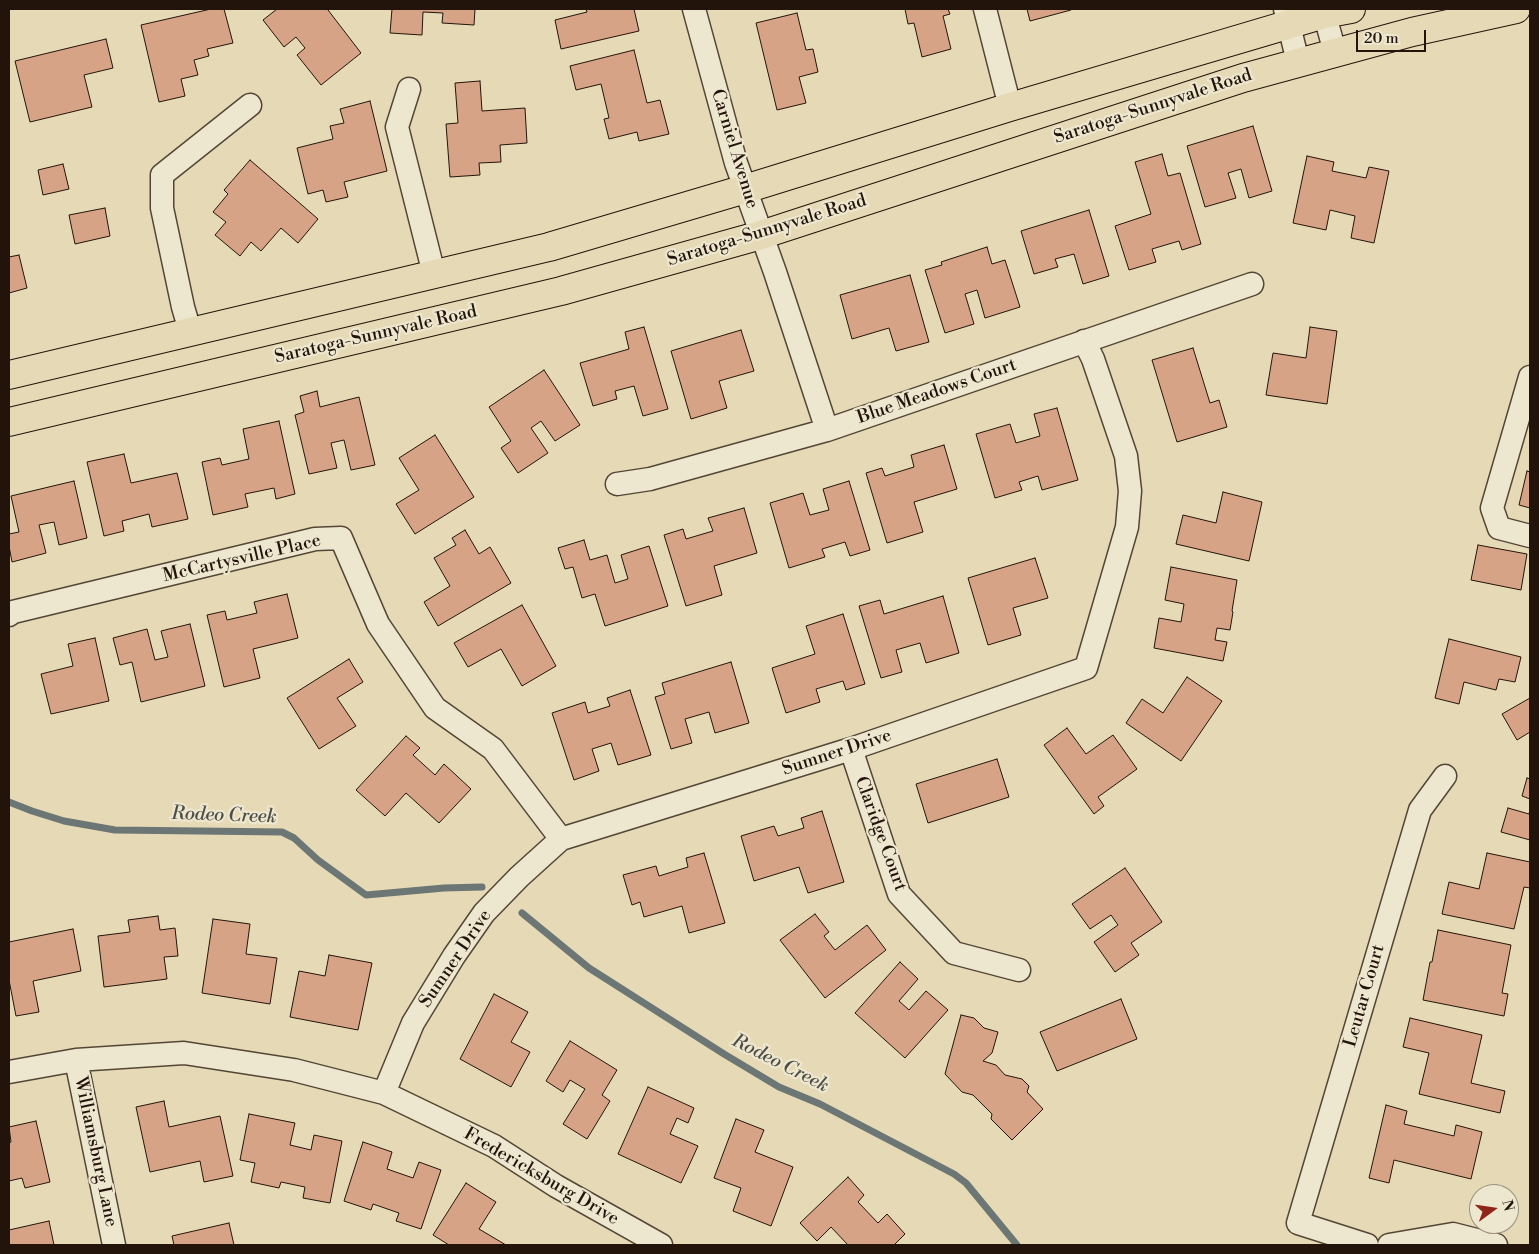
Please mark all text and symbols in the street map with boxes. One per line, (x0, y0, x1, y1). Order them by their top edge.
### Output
scale bar (1359, 20, 1429, 52)
text: 20 m (1364, 29, 1399, 48)
street label: Saratoga-Sunnyvale Road (1051, 65, 1255, 149)
street label: Carniel Avenue (706, 87, 762, 211)
street label: Saratoga-Sunnyvale Road (665, 190, 869, 272)
street label: Saratoga-Sunnyvale Road (273, 301, 479, 369)
street label: Blue Meadows Court (855, 355, 1019, 429)
street label: McCartysville Place (161, 530, 323, 588)
street label: Sumner Drive (780, 725, 894, 781)
street label: Claridge Court (849, 774, 911, 894)
water label: Rodeo Creek (171, 803, 277, 829)
street label: Sumner Drive (415, 906, 497, 1012)
street label: Leutar Court (1340, 942, 1390, 1050)
water label: Rodeo Creek (728, 1030, 832, 1098)
street label: Williamsburg Lane (69, 1075, 121, 1229)
street label: Fredericksburg Drive (459, 1124, 623, 1230)
north arrow (1469, 1184, 1519, 1234)
text: N (1498, 1198, 1518, 1213)

